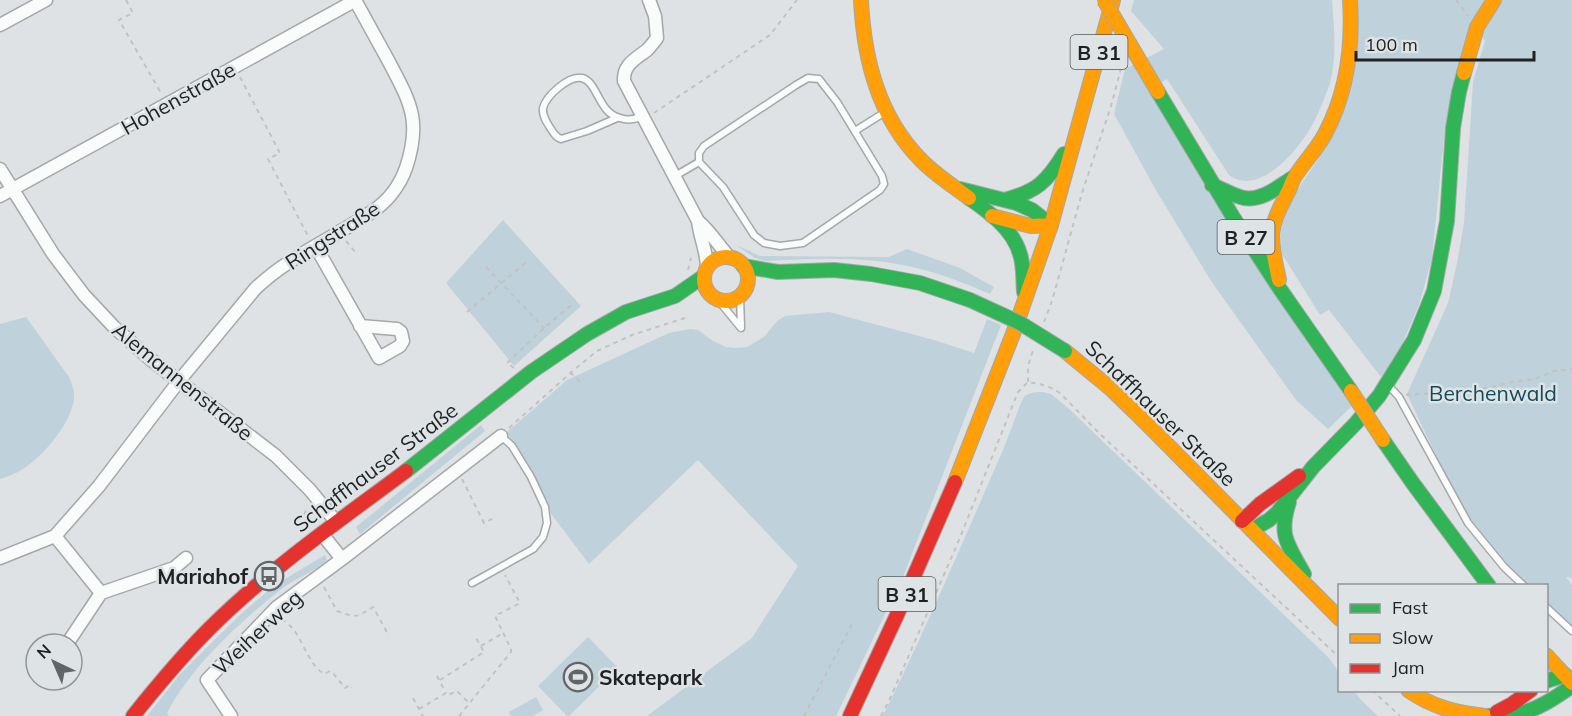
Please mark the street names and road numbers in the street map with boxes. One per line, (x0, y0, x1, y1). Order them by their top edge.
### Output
road number: B 31 (1070, 35, 1128, 69)
street label: Hohenstraße (116, 56, 240, 140)
street label: Ringstraße (280, 195, 384, 275)
road number: B 27 (1218, 220, 1274, 254)
street label: Alemannenstraße (107, 316, 259, 446)
street label: Schaffhauser Straße (1080, 334, 1242, 492)
street label: Schaffhauser Straße (288, 397, 462, 537)
road number: B 31 (878, 577, 936, 611)
street label: Weiherweg (207, 584, 307, 680)

